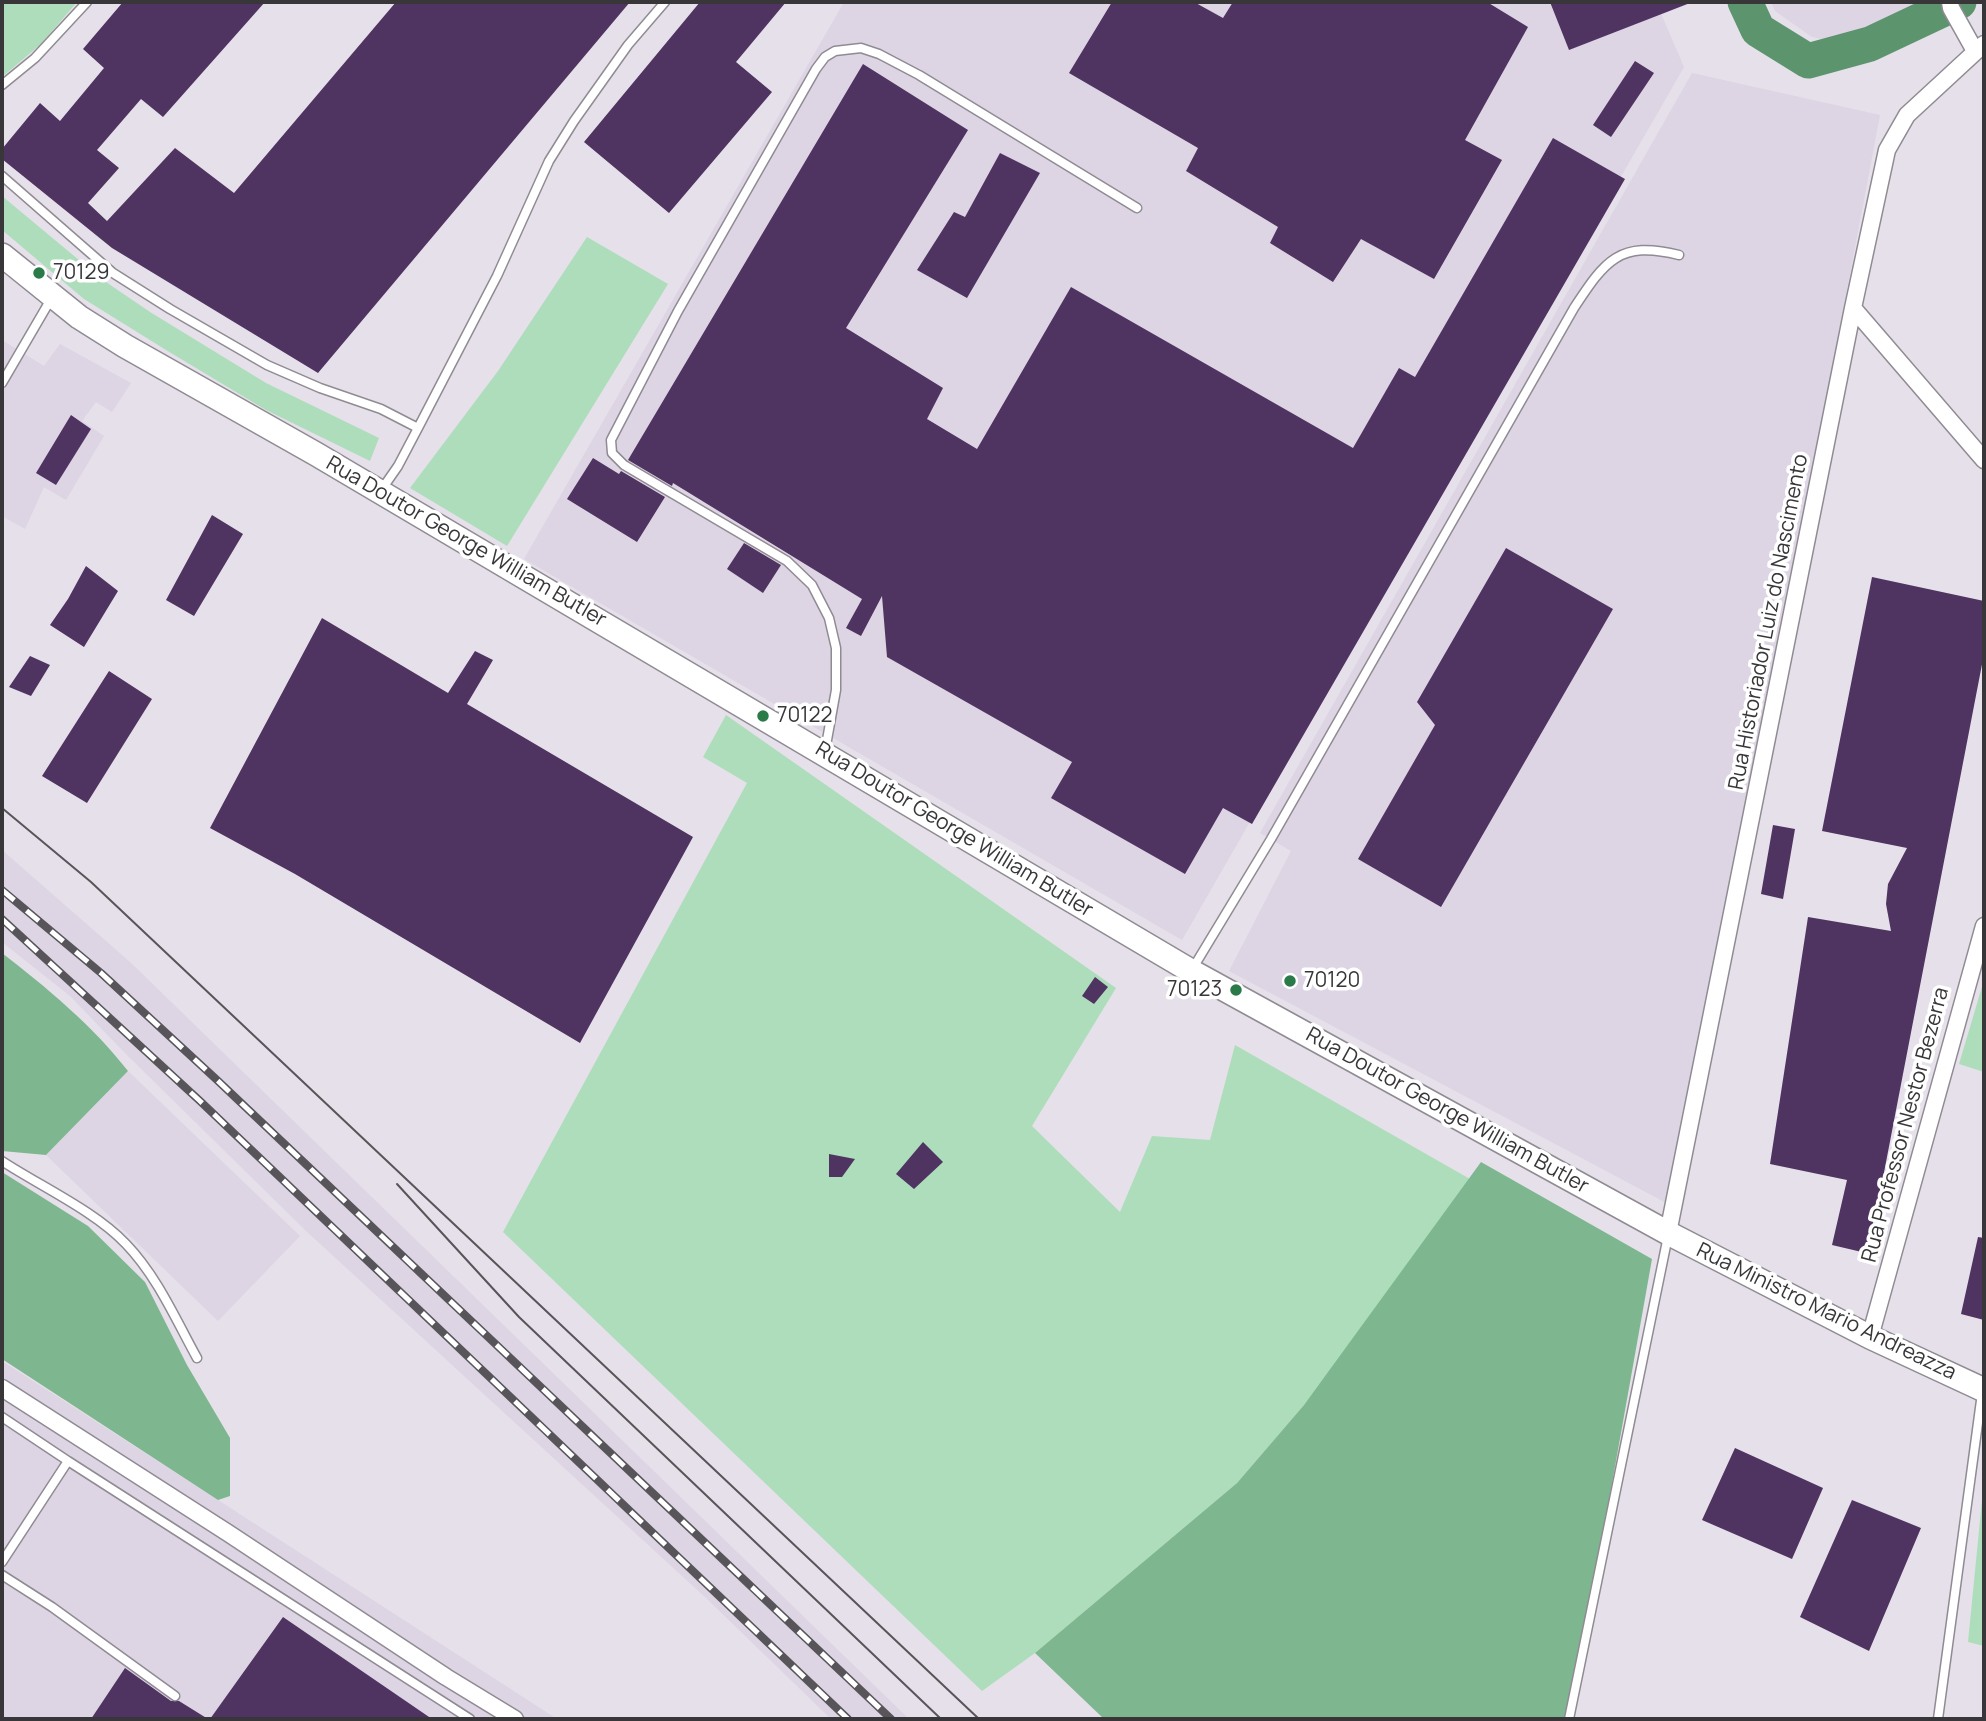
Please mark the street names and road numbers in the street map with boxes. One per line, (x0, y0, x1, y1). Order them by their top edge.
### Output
street label: Rua Doutor George William Butler (321, 451, 611, 633)
street label: Rua Historiador Luiz do Nascimento (1724, 452, 1814, 792)
street label: Rua Doutor George William Butler (811, 737, 1097, 923)
street label: Rua Professor Nestor Bezerra (1857, 985, 1955, 1265)
street label: Rua Doutor George William Butler (1301, 1023, 1593, 1199)
street label: Rua Ministro Mario Andreazza (1692, 1238, 1960, 1386)

